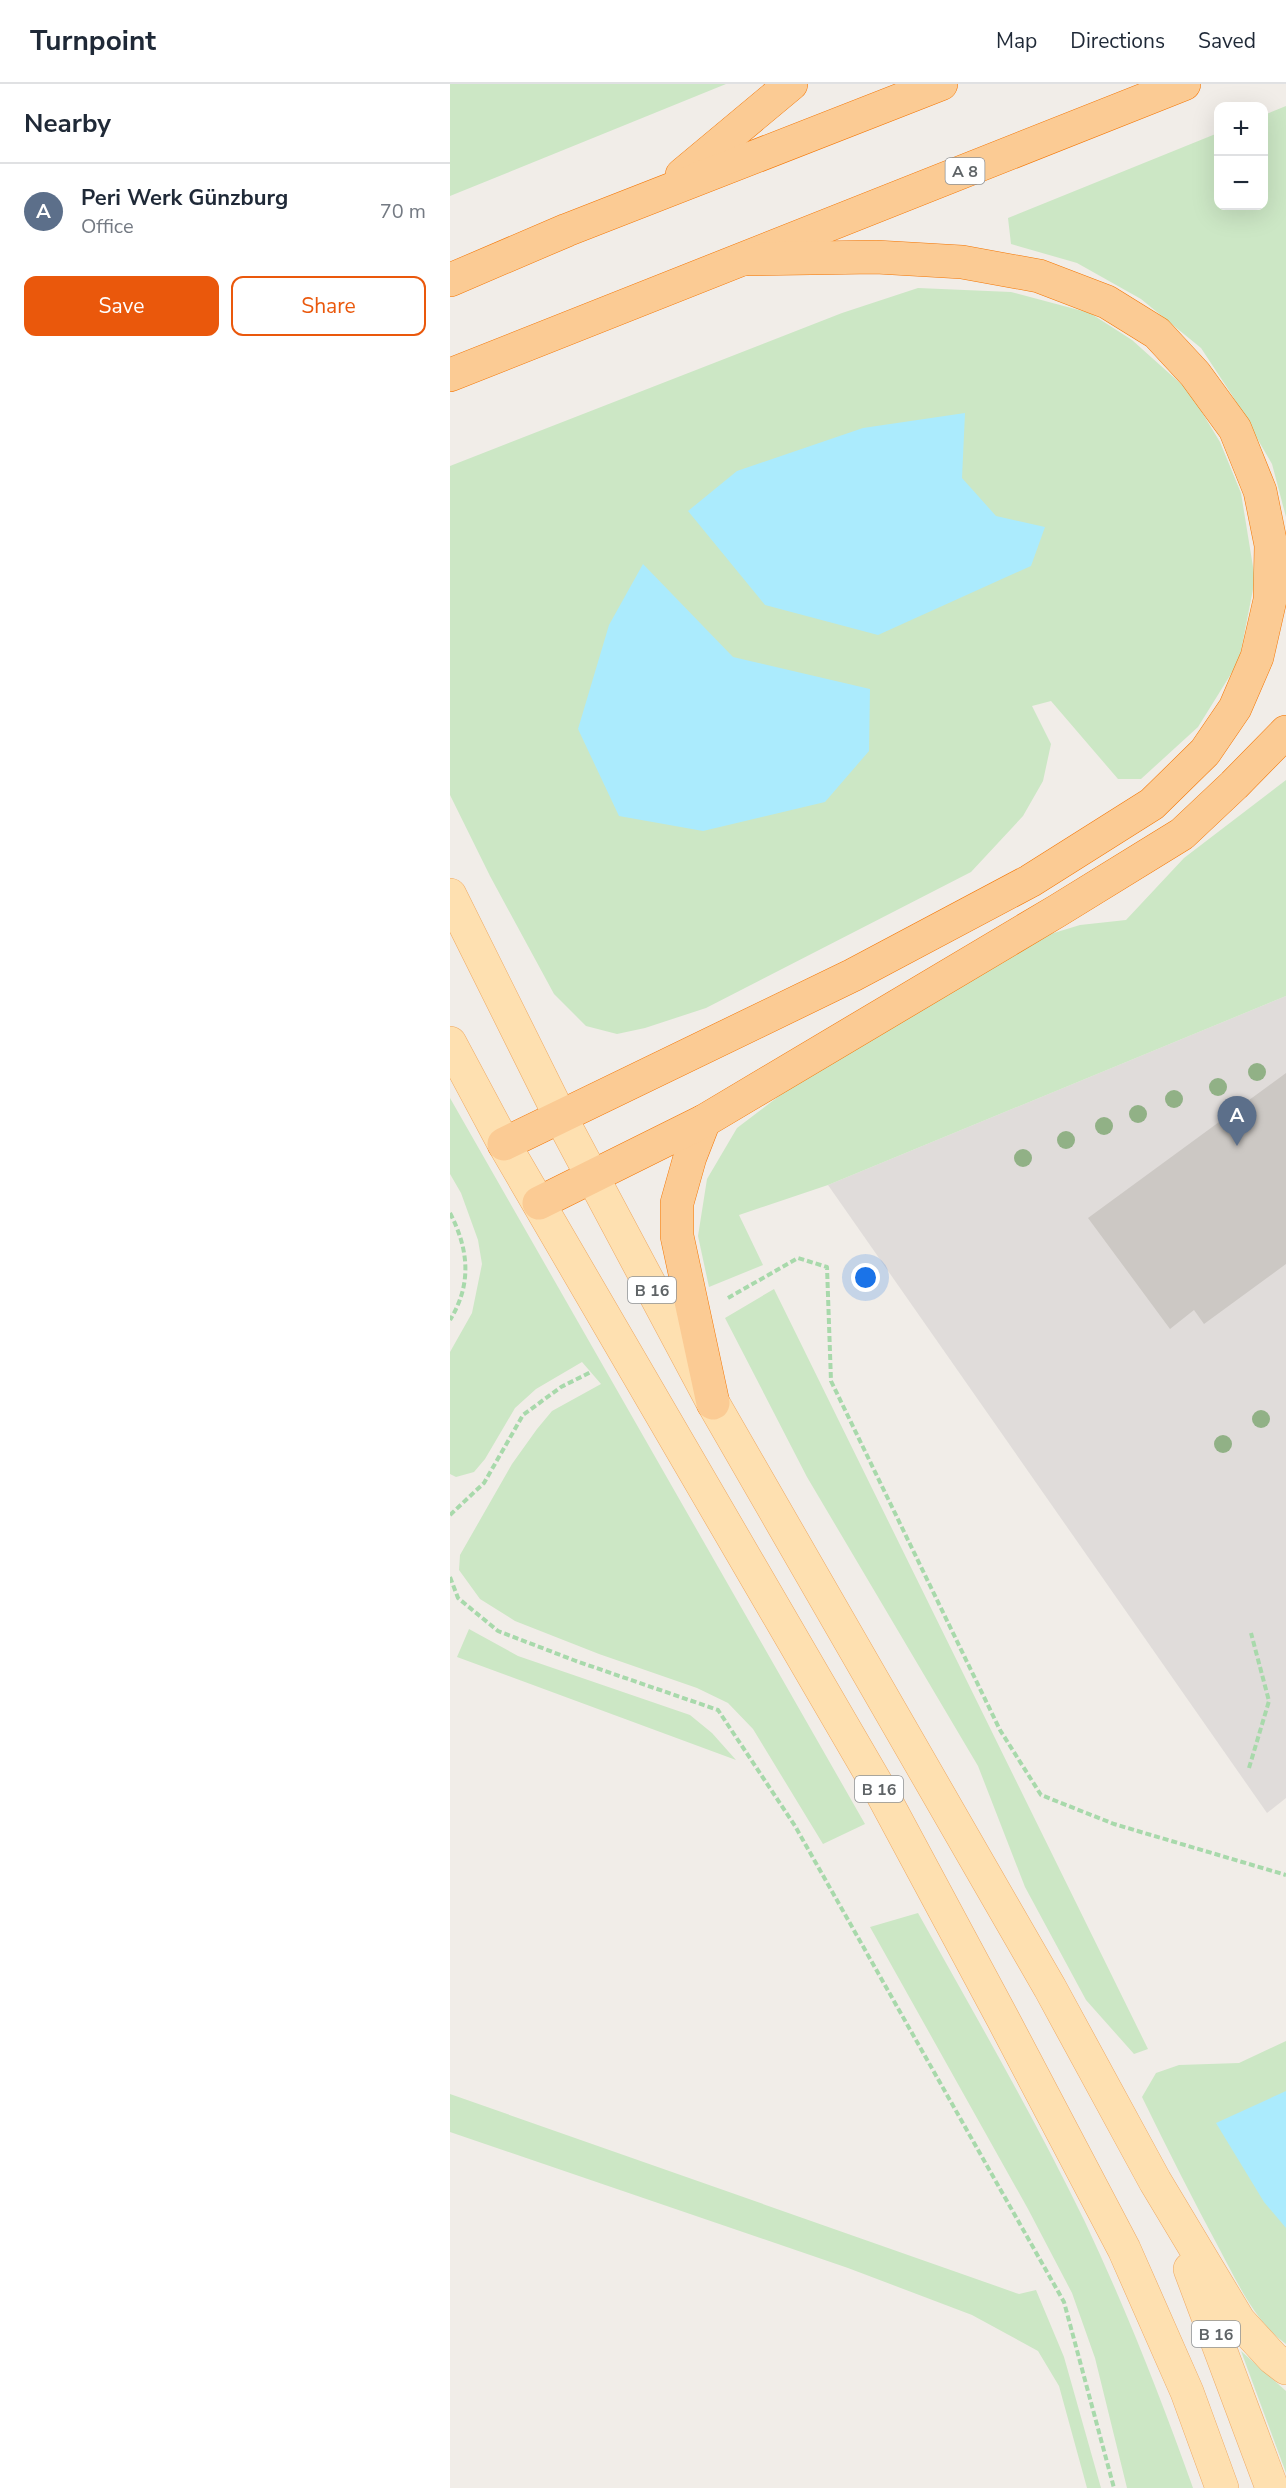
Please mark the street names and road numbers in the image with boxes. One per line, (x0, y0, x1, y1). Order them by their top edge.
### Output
road number: A 8 (946, 158, 984, 184)
road number: B 16 (628, 1277, 676, 1303)
road number: B 16 (855, 1776, 903, 1802)
road number: B 16 (1192, 2321, 1240, 2347)

